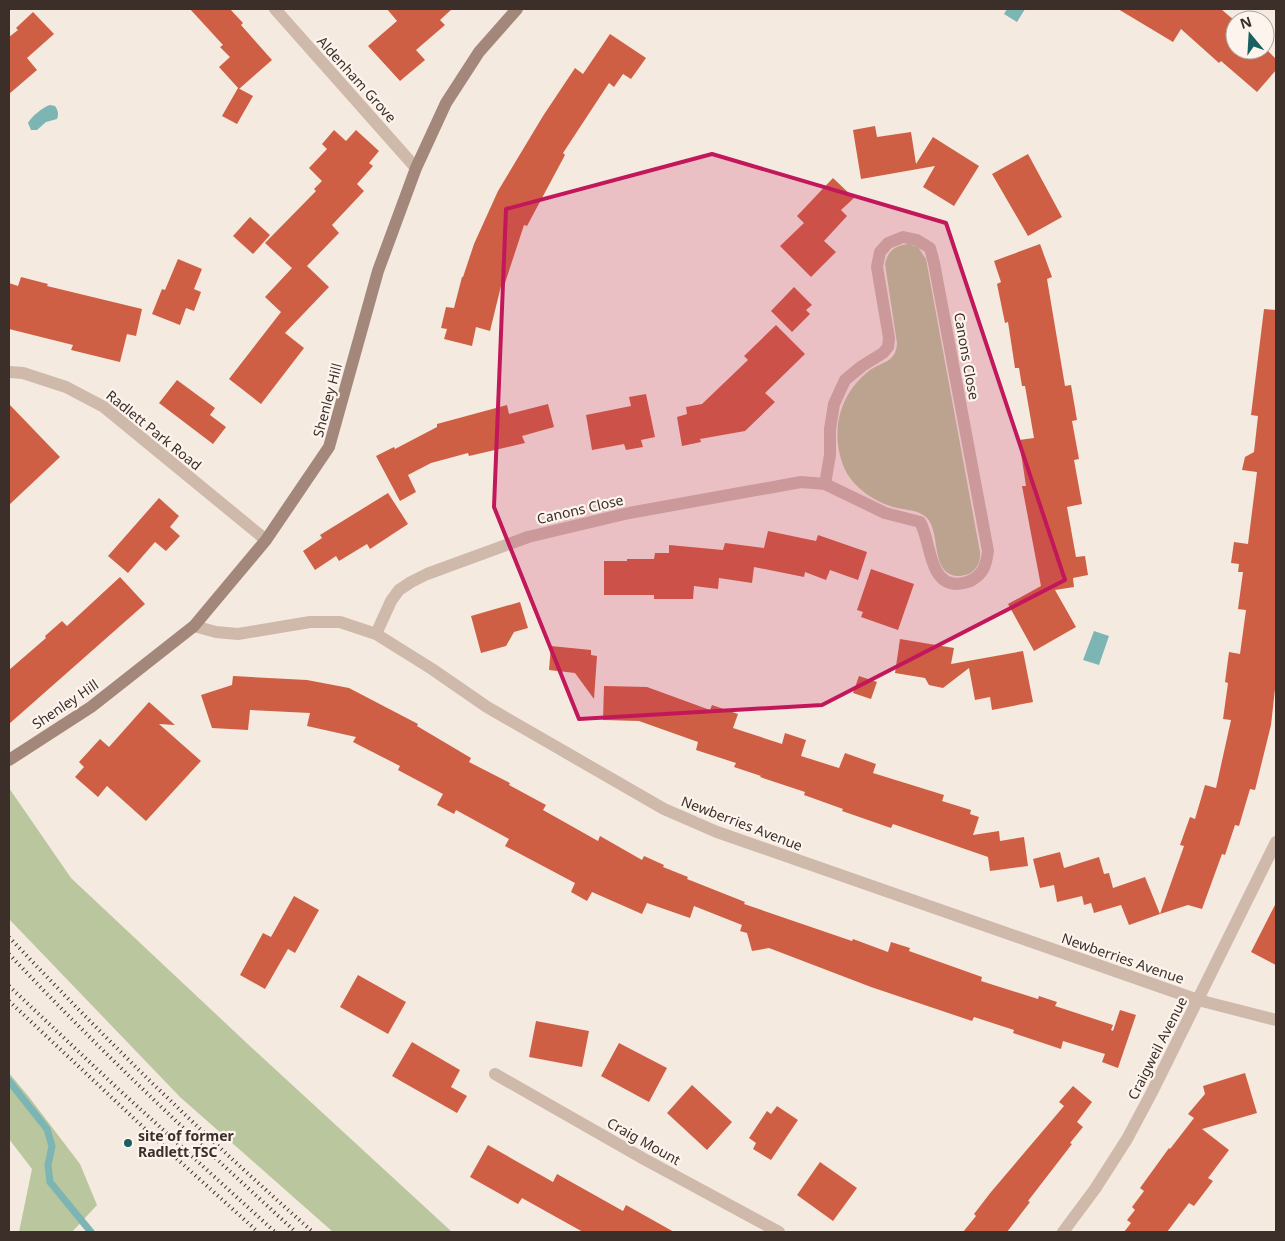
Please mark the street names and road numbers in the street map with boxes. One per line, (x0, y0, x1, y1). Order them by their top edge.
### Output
street label: Aldenham Grove (313, 32, 401, 126)
street label: Canons Close (950, 311, 984, 401)
street label: Shenley Hill (308, 361, 346, 439)
street label: Radlett Park Road (102, 386, 206, 474)
street label: Canons Close (535, 490, 625, 528)
street label: Shenley Hill (28, 675, 102, 733)
street label: Newberries Avenue (679, 791, 805, 855)
street label: Newberries Avenue (1059, 928, 1187, 988)
street label: Craigweil Avenue (1123, 993, 1191, 1103)
street label: Craig Mount (604, 1113, 684, 1169)

